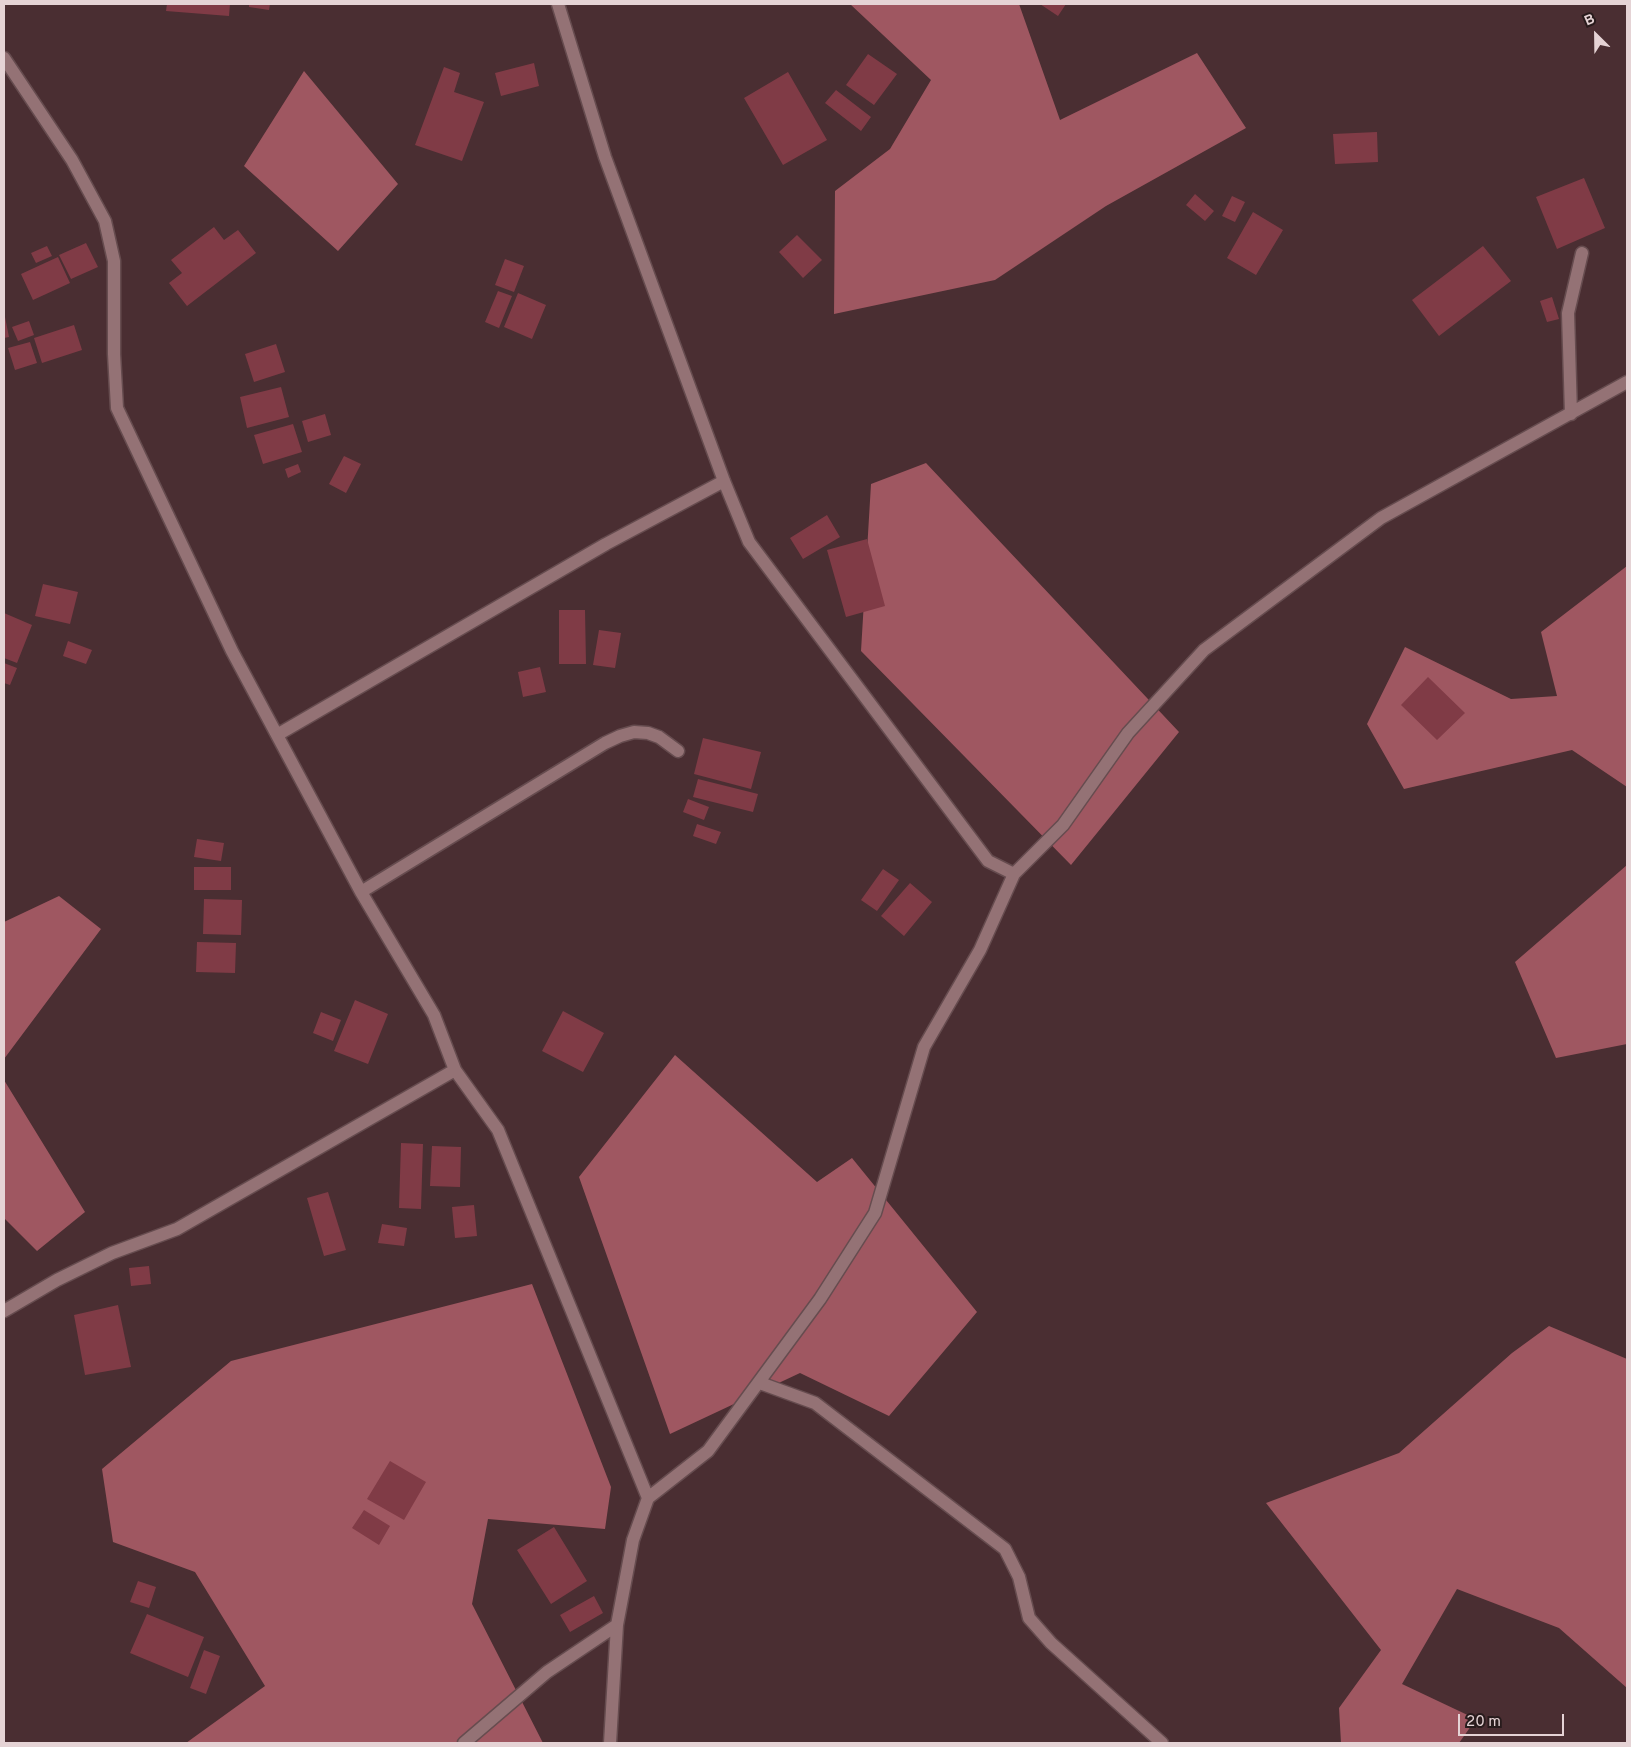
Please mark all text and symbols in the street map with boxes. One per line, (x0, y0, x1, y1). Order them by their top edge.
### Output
north arrow (1571, 10, 1621, 60)
text: B (1582, 11, 1598, 30)
scale bar (1461, 1704, 1567, 1736)
text: 20 m (1466, 1713, 1501, 1732)

